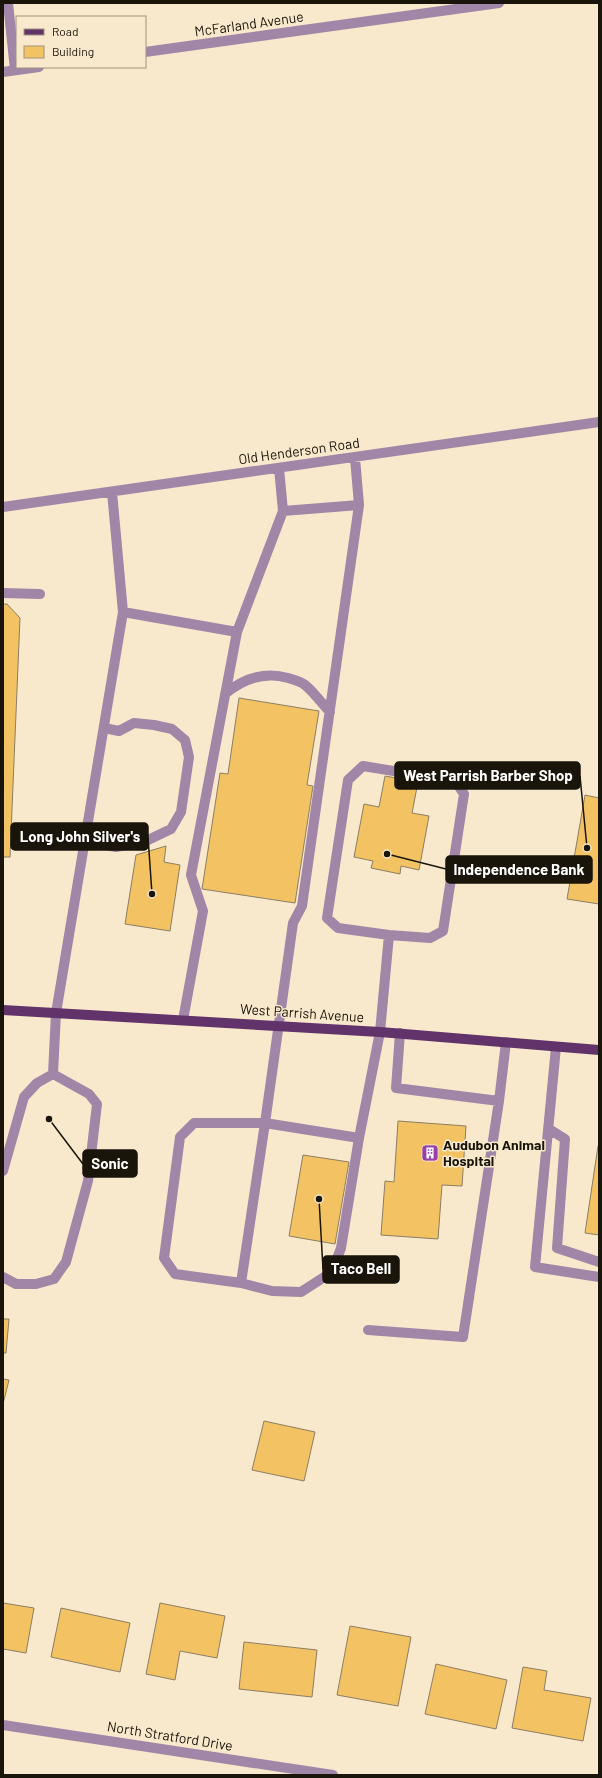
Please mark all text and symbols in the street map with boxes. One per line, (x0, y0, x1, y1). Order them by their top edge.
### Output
street label: McFarland Avenue (193, 7, 304, 40)
legend (16, 16, 146, 68)
text: Road (52, 24, 79, 38)
text: Building (52, 44, 94, 58)
street label: Old Henderson Road (237, 434, 361, 467)
callout: West Parrish Barber Shop (395, 762, 580, 789)
text: West Parrish Barber Shop (403, 766, 573, 784)
callout: Long John Silver's (11, 823, 148, 850)
text: Long John Silver's (20, 827, 141, 845)
callout: Independence Bank (446, 856, 592, 883)
text: Independence Bank (454, 860, 584, 878)
street label: West Parrish Avenue (239, 1000, 365, 1025)
place label: Audubon Animal Hospital (443, 1136, 545, 1169)
building icon: Audubon Animal Hospital (420, 1143, 440, 1163)
callout: Sonic (83, 1150, 137, 1177)
text: Sonic (91, 1154, 129, 1172)
callout: Taco Bell (323, 1256, 399, 1283)
text: Taco Bell (331, 1259, 391, 1277)
street label: North Stratford Drive (106, 1717, 234, 1754)

